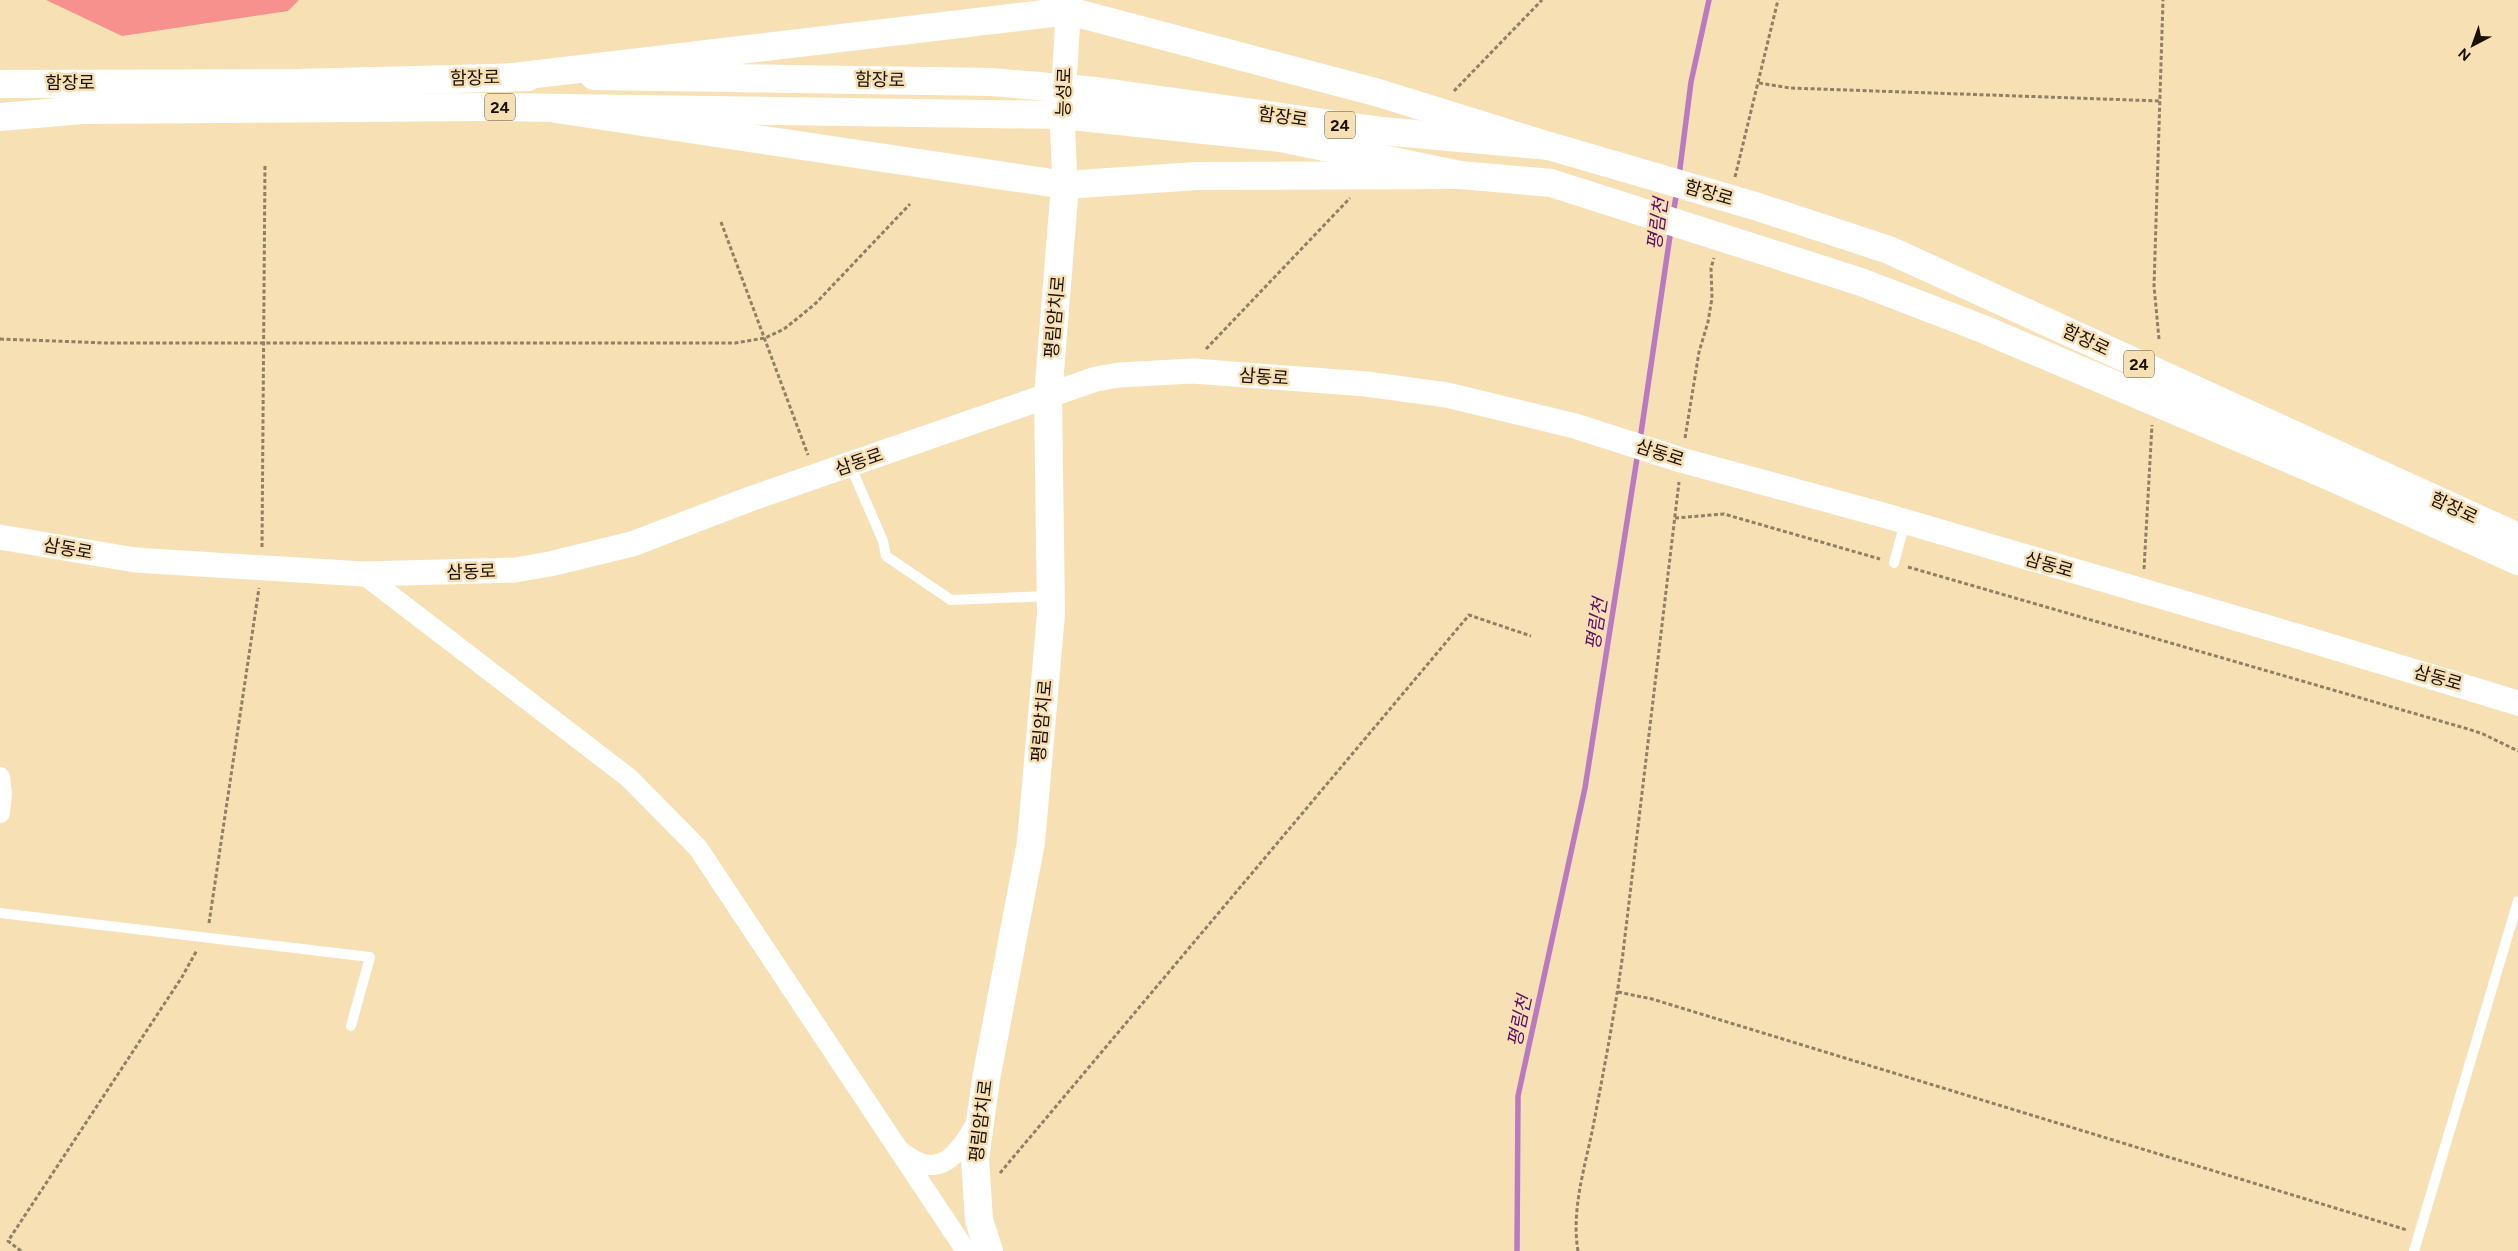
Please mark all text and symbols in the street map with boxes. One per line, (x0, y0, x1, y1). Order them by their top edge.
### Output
north arrow (2448, 20, 2498, 70)
text: N (2455, 44, 2474, 64)
street label: 함장로 (450, 67, 500, 89)
street label: 능성로 (1052, 67, 1076, 117)
street label: 함장로 (855, 69, 905, 91)
street label: 함장로 (45, 72, 95, 94)
road number: 24 (485, 94, 515, 120)
street label: 함장로 (1257, 103, 1309, 131)
road number: 24 (1325, 112, 1355, 138)
street label: 함장로 (1682, 176, 1736, 210)
water label: 평림천 (1642, 195, 1673, 252)
street label: 평림암치로 (1040, 275, 1070, 359)
street label: 함장로 (2059, 320, 2113, 360)
road number: 24 (2124, 350, 2154, 378)
street label: 삼동로 (1238, 364, 1290, 390)
street label: 삼동로 (1633, 435, 1687, 471)
street label: 삼동로 (832, 444, 886, 480)
street label: 함장로 (2427, 488, 2481, 528)
street label: 삼동로 (42, 534, 94, 564)
street label: 삼동로 (2022, 548, 2076, 582)
street label: 삼동로 (446, 560, 496, 584)
water label: 평림천 (1581, 595, 1612, 652)
street label: 삼동로 (2411, 661, 2465, 695)
street label: 평림암치로 (1027, 679, 1057, 763)
water label: 평림천 (1503, 992, 1537, 1049)
street label: 평림암치로 (965, 1079, 997, 1163)

